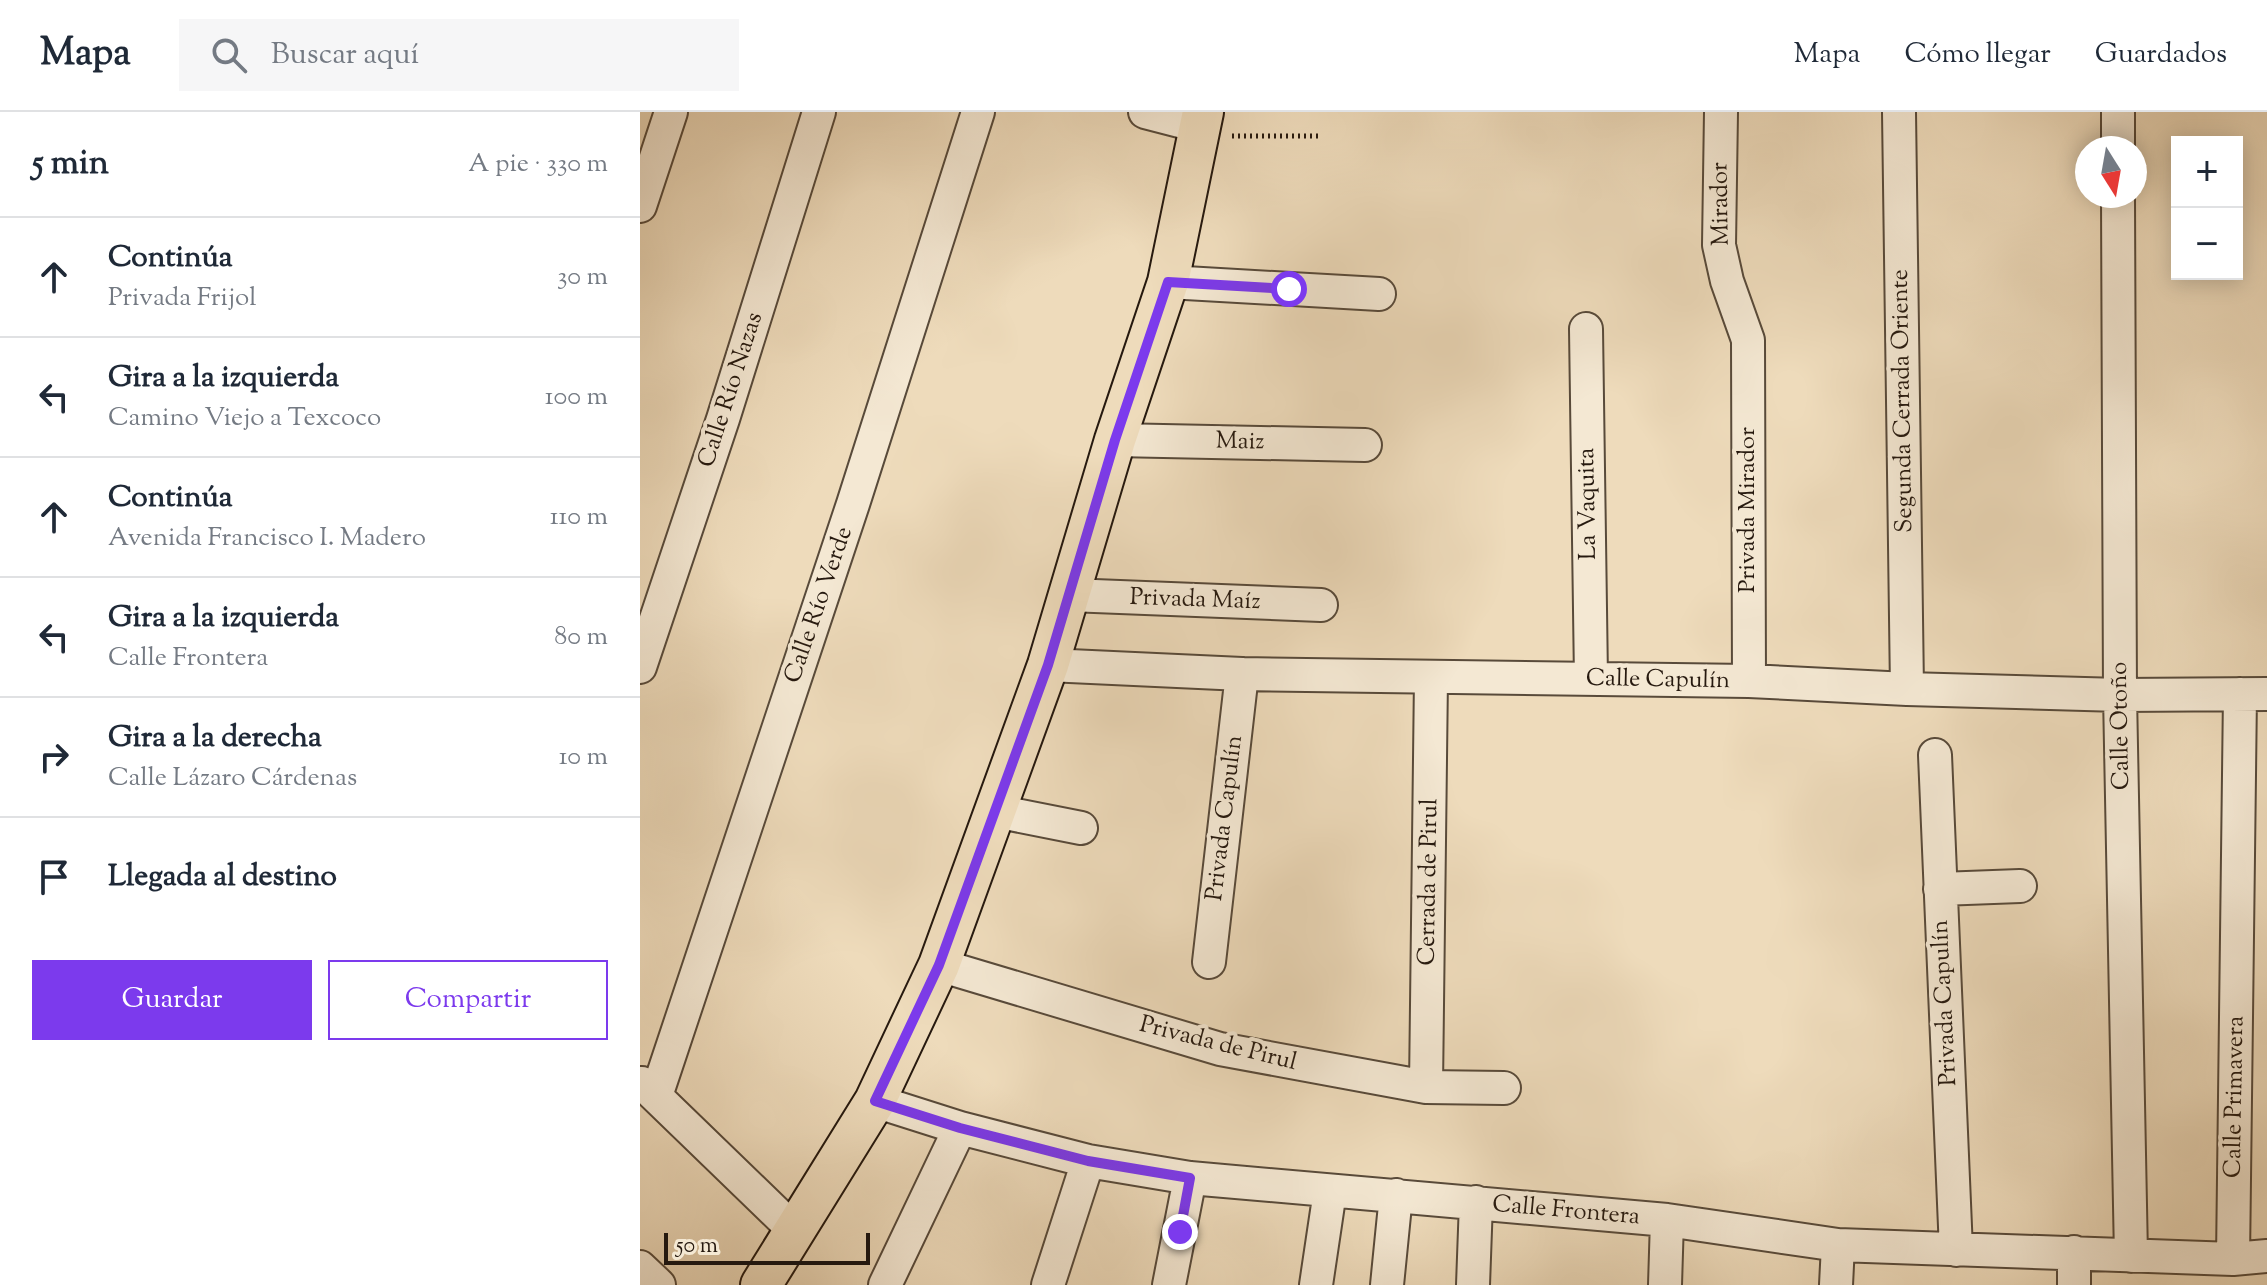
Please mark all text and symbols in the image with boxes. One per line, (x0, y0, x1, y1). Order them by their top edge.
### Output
search box (179, 19, 739, 91)
text: Mapa (40, 28, 131, 82)
icon: search (207, 33, 251, 77)
text: Buscar aquí (271, 34, 419, 77)
text: Mapa (1794, 35, 1860, 75)
text: Cómo llegar (1904, 35, 2051, 75)
text: Guardados (2095, 35, 2227, 75)
north arrow (2075, 136, 2147, 208)
map controls (2171, 136, 2243, 280)
button: + (2171, 136, 2243, 208)
text: 5 min (32, 140, 109, 189)
text: A pie · 330 m (468, 146, 608, 183)
street label: Mirador (1703, 162, 1739, 246)
button: − (2171, 208, 2243, 280)
text: Continúa (108, 237, 233, 280)
icon: ahead (32, 255, 76, 299)
text: 30 m (557, 259, 608, 296)
street label: Segunda Cerrada Oriente (1884, 269, 1922, 533)
route start (1271, 271, 1307, 307)
text: Privada Frijol (108, 280, 256, 317)
street label: Calle Río Nazas (690, 308, 772, 472)
text: Gira a la izquierda (108, 357, 339, 400)
icon: left (32, 375, 76, 419)
text: 100 m (545, 379, 608, 416)
text: Camino Viejo a Texcoco (108, 400, 381, 437)
street label: Maiz (1215, 425, 1265, 459)
street label: Privada Mirador (1731, 427, 1765, 593)
street label: La Vaquita (1570, 448, 1606, 560)
text: Continúa (108, 477, 233, 520)
icon: ahead (32, 495, 76, 539)
text: 110 m (550, 499, 608, 536)
text: Avenida Francisco I. Madero (108, 520, 426, 557)
street label: Calle Río Verde (776, 522, 862, 688)
street label: Privada Maíz (1129, 581, 1261, 619)
text: Gira a la izquierda (108, 597, 339, 640)
icon: left (32, 615, 76, 659)
text: 80 m (554, 619, 608, 656)
text: Calle Frontera (108, 640, 268, 677)
street label: Calle Capulín (1586, 662, 1730, 698)
street label: Calle Otoño (2103, 662, 2139, 790)
text: Gira a la derecha (108, 717, 322, 760)
street label: Privada Capulín (1198, 733, 1252, 903)
icon: right (32, 735, 76, 779)
text: 10 m (559, 739, 608, 776)
text: Calle Lázaro Cárdenas (108, 760, 357, 797)
street label: Cerrada de Pirul (1411, 798, 1447, 966)
icon: arrive (32, 855, 76, 899)
text: Llegada al destino (108, 856, 337, 899)
street label: Privada Capulín (1924, 919, 1966, 1087)
button: Guardar (32, 960, 312, 1040)
button: Compartir (328, 960, 608, 1040)
street label: Privada de Pirul (1136, 1008, 1300, 1080)
street label: Calle Primavera (2217, 1016, 2253, 1178)
street label: Calle Frontera (1491, 1188, 1641, 1234)
route end (1162, 1214, 1198, 1250)
scale bar (664, 1229, 870, 1265)
text: 50 m (676, 1231, 718, 1263)

